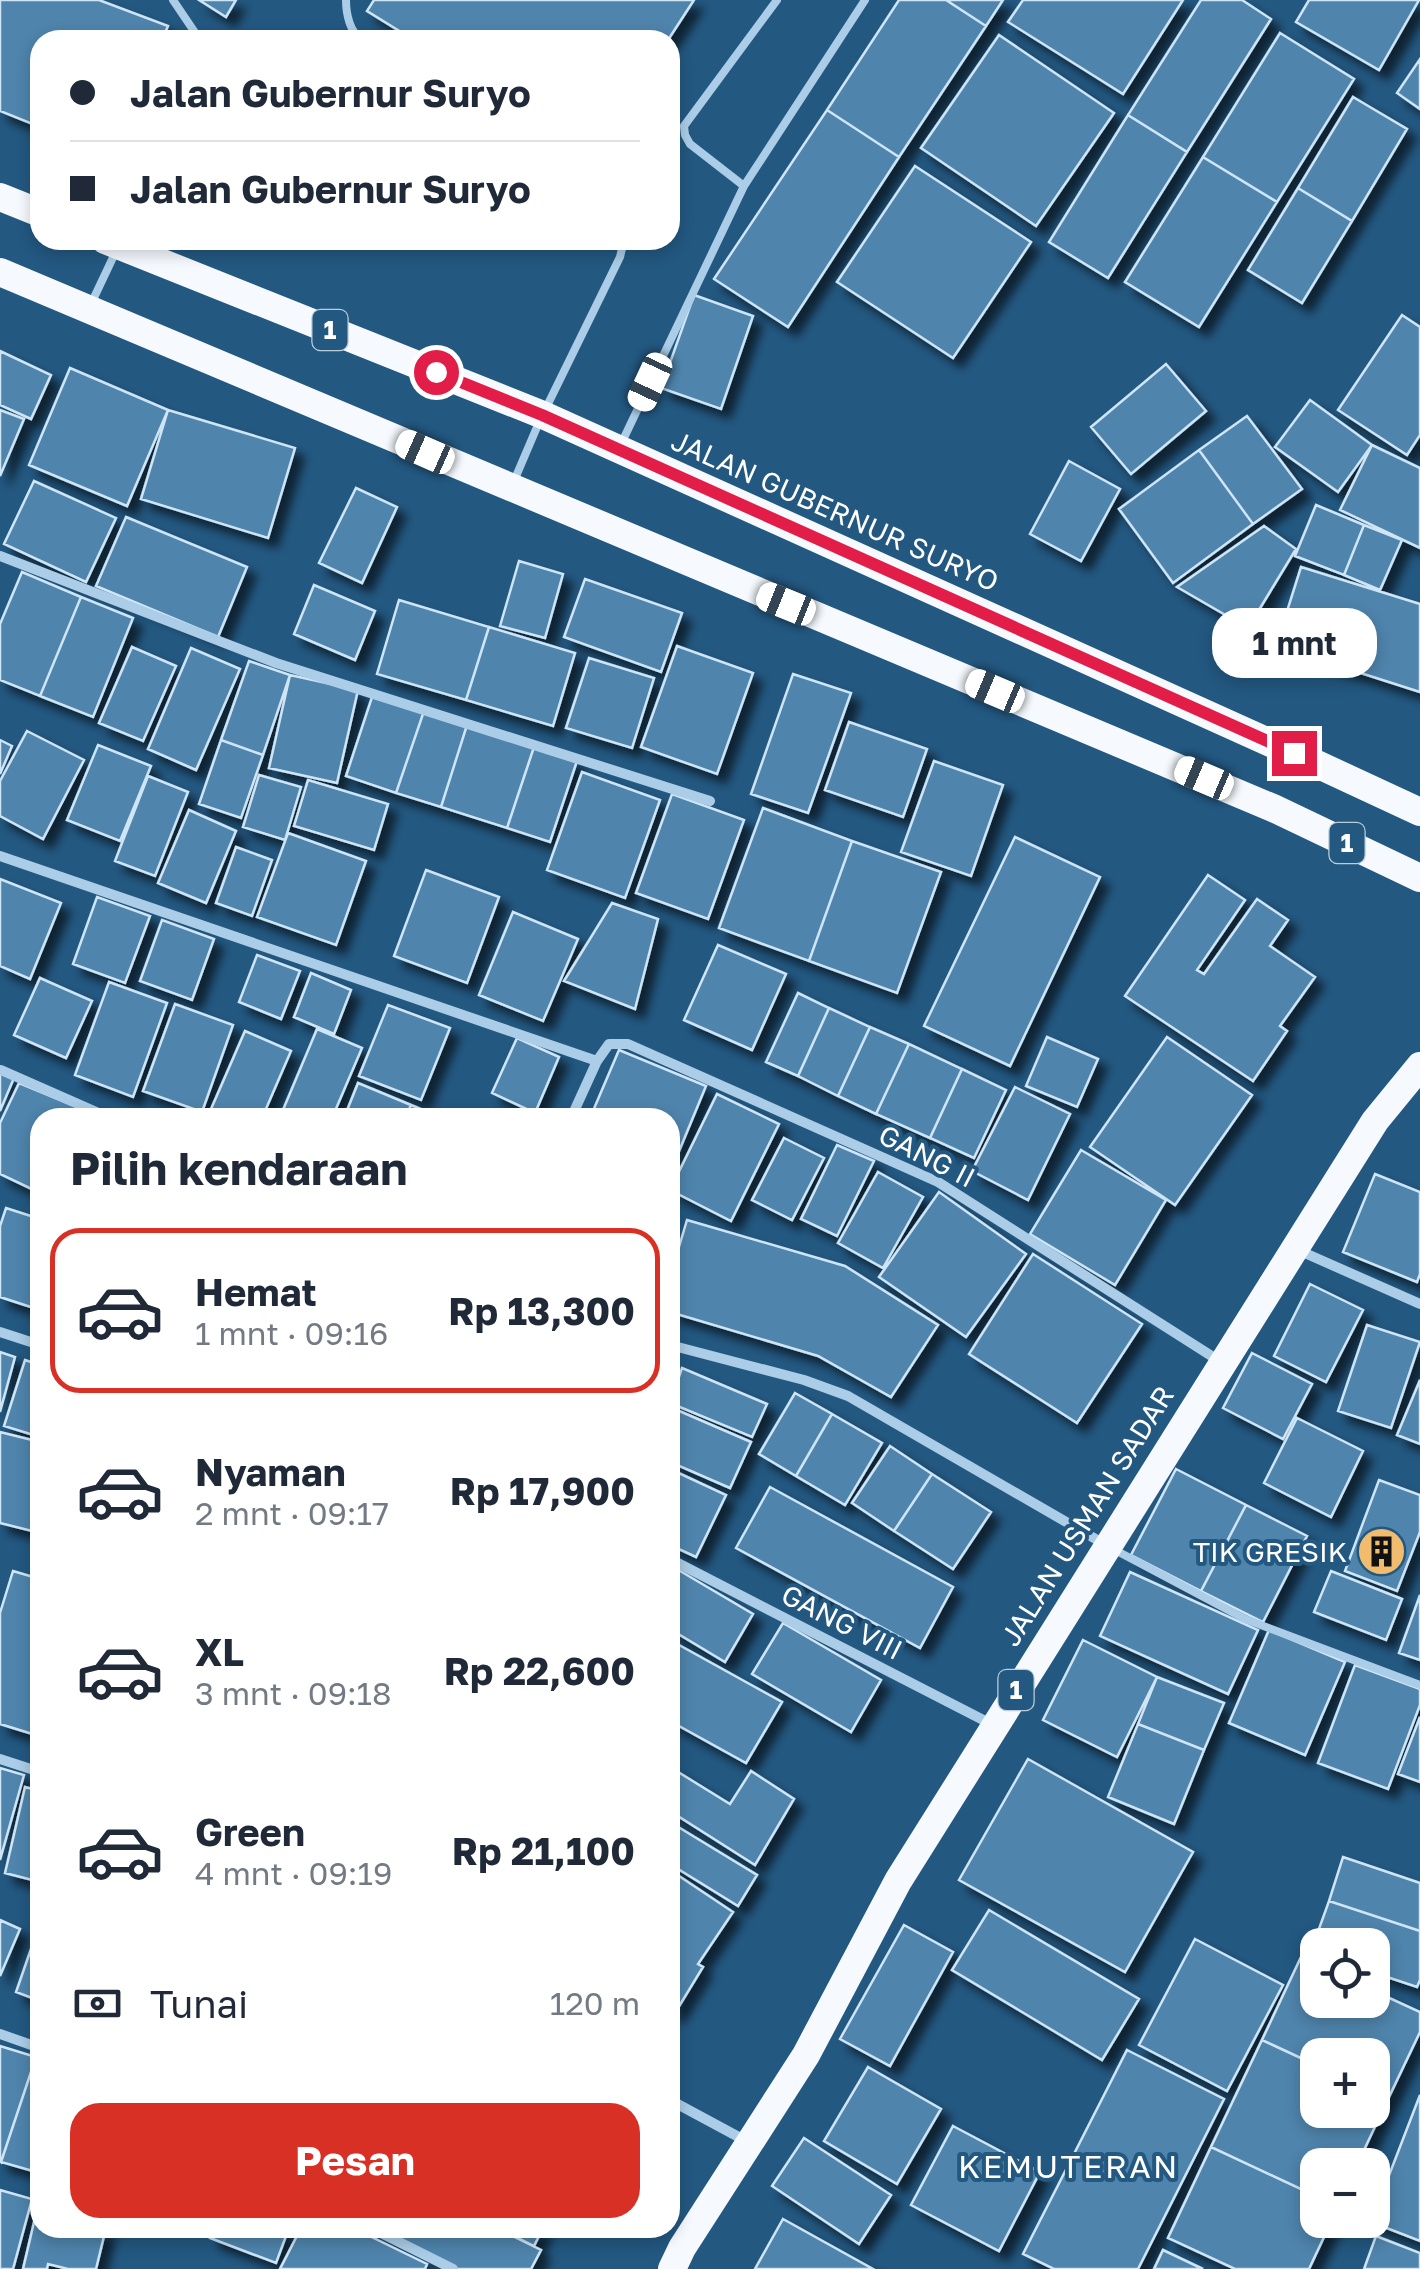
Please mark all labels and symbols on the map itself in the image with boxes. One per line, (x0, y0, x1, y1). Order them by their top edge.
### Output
road number: 1 (312, 310, 348, 350)
car (624, 348, 676, 416)
route start (414, 350, 459, 395)
street label: JALAN GUBERNUR SURYO (667, 423, 1004, 598)
car (391, 426, 459, 478)
car (753, 579, 819, 629)
callout: 1 mnt (1212, 608, 1376, 678)
car (962, 665, 1028, 717)
route end (1272, 731, 1317, 776)
car (1171, 752, 1237, 804)
road number: 1 (1330, 823, 1364, 863)
street label: GANG II (874, 1117, 981, 1194)
street label: JALAN USMAN SADAR (993, 1380, 1180, 1652)
building icon: TIK GRESIK (1356, 1526, 1408, 1578)
place label: TIK GRESIK (1193, 1535, 1347, 1568)
street label: GANG VIII (776, 1577, 908, 1666)
road number: 1 (998, 1670, 1034, 1710)
district label: KEMUTERAN (958, 2147, 1180, 2185)

